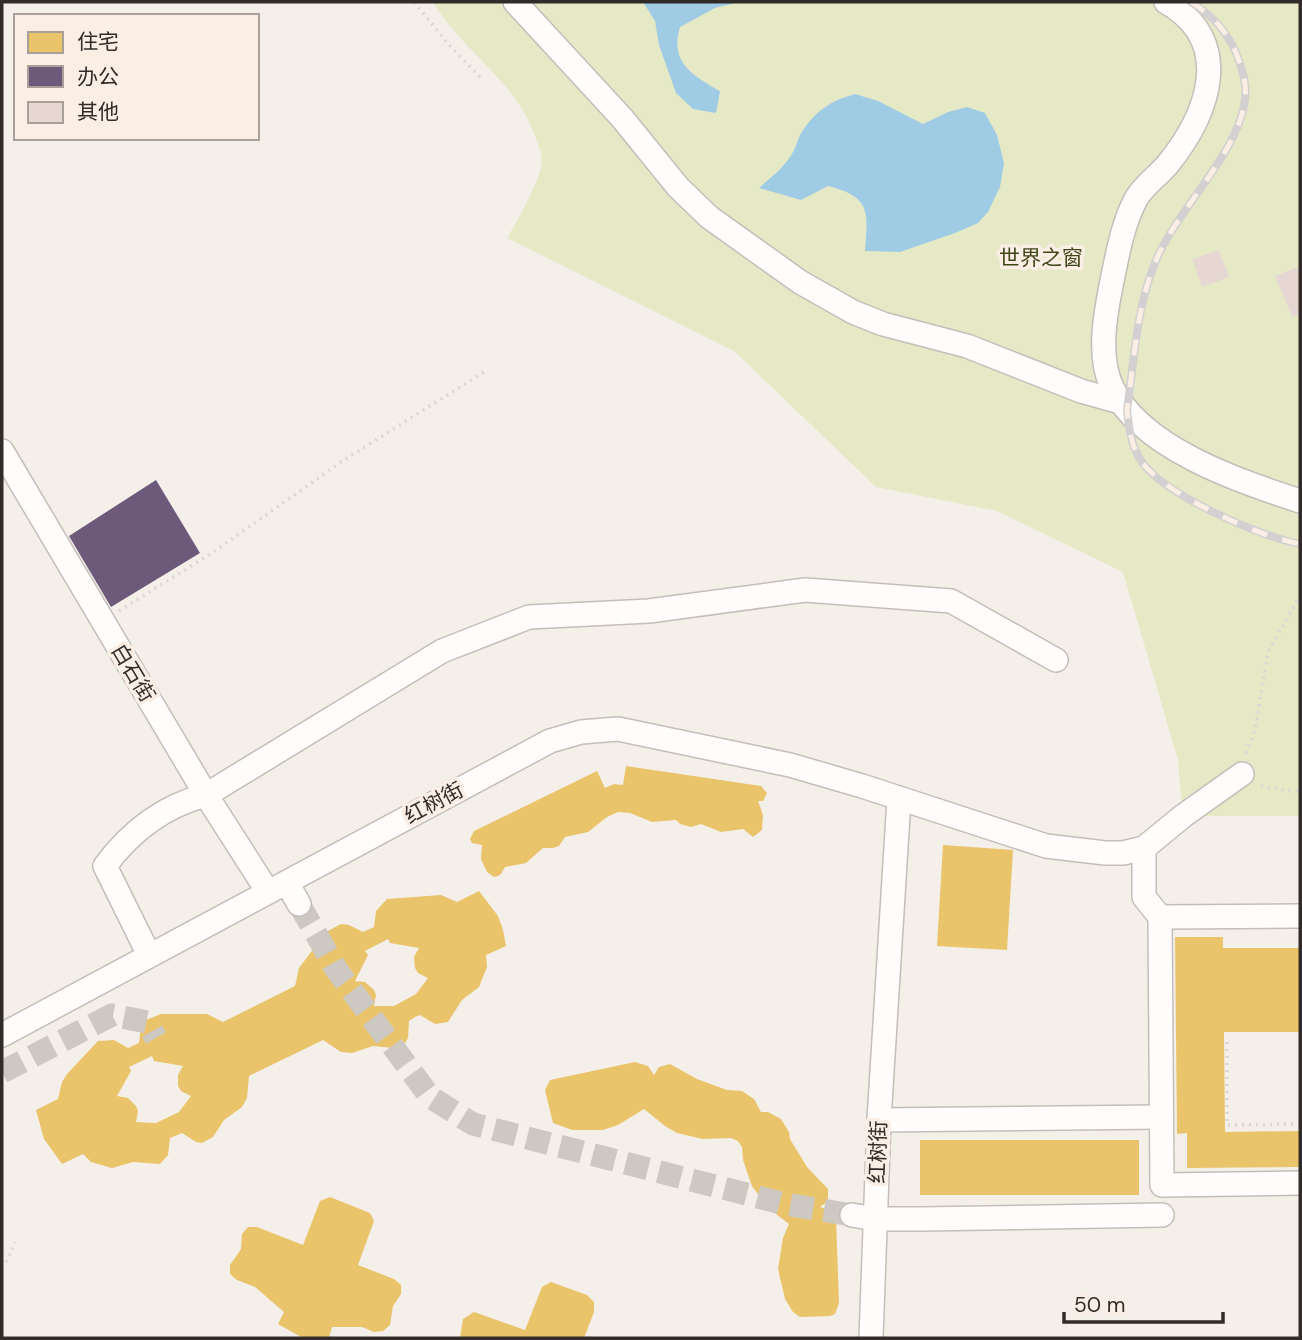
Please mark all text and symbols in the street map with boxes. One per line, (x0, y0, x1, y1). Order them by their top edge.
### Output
legend (14, 14, 259, 140)
text: 住宅 (77, 28, 119, 56)
text: 办公 (77, 63, 119, 91)
text: 其他 (77, 98, 119, 126)
park label: 世界之窗 (999, 244, 1083, 272)
street label: 白石街 (105, 639, 161, 707)
street label: 红树街 (400, 776, 468, 830)
street label: 红树街 (863, 1120, 893, 1184)
scale bar (1064, 1280, 1223, 1324)
text: 50 m (1074, 1291, 1125, 1319)

